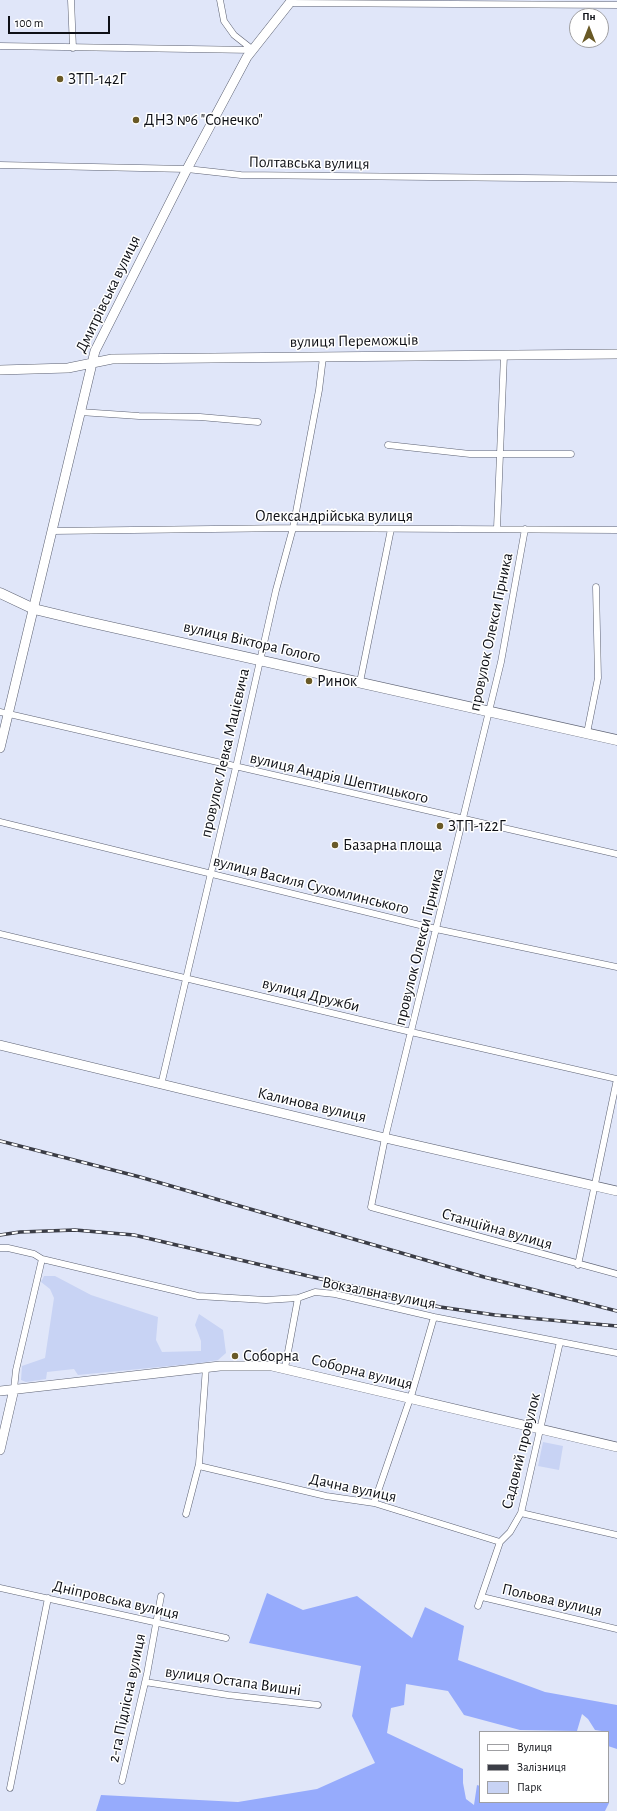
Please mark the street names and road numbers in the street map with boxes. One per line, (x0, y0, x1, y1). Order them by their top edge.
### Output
street label: Полтавська вулиця (248, 152, 370, 174)
street label: Дмитрівська вулиця (71, 232, 145, 356)
street label: вулиця Переможців (290, 330, 418, 352)
street label: Олександрійська вулиця (255, 506, 413, 526)
street label: провулок Олекси Гірника (465, 551, 517, 713)
street label: вулиця Віктора Голого (181, 617, 323, 667)
street label: провулок Левка Мацієвича (196, 666, 254, 840)
street label: вулиця Андрія Шептицького (248, 748, 430, 808)
street label: вулиця Василя Сухомлинського (211, 851, 411, 919)
street label: провулок Олекси Гірника (390, 866, 448, 1028)
street label: вулиця Дружби (260, 974, 362, 1016)
street label: Калинова вулиця (256, 1083, 368, 1127)
street label: Станційна вулиця (439, 1204, 555, 1254)
street label: Вокзальна вулиця (321, 1273, 437, 1313)
street label: Соборна вулиця (309, 1350, 415, 1394)
street label: Садовий провулок (497, 1391, 545, 1511)
street label: Дачна вулиця (308, 1469, 398, 1507)
street label: Дніпровська вулиця (51, 1576, 181, 1624)
street label: Польова вулиця (500, 1579, 604, 1621)
street label: 2-га Підлісна вулиця (104, 1632, 150, 1764)
street label: вулиця Остапа Вишні (164, 1662, 302, 1700)

